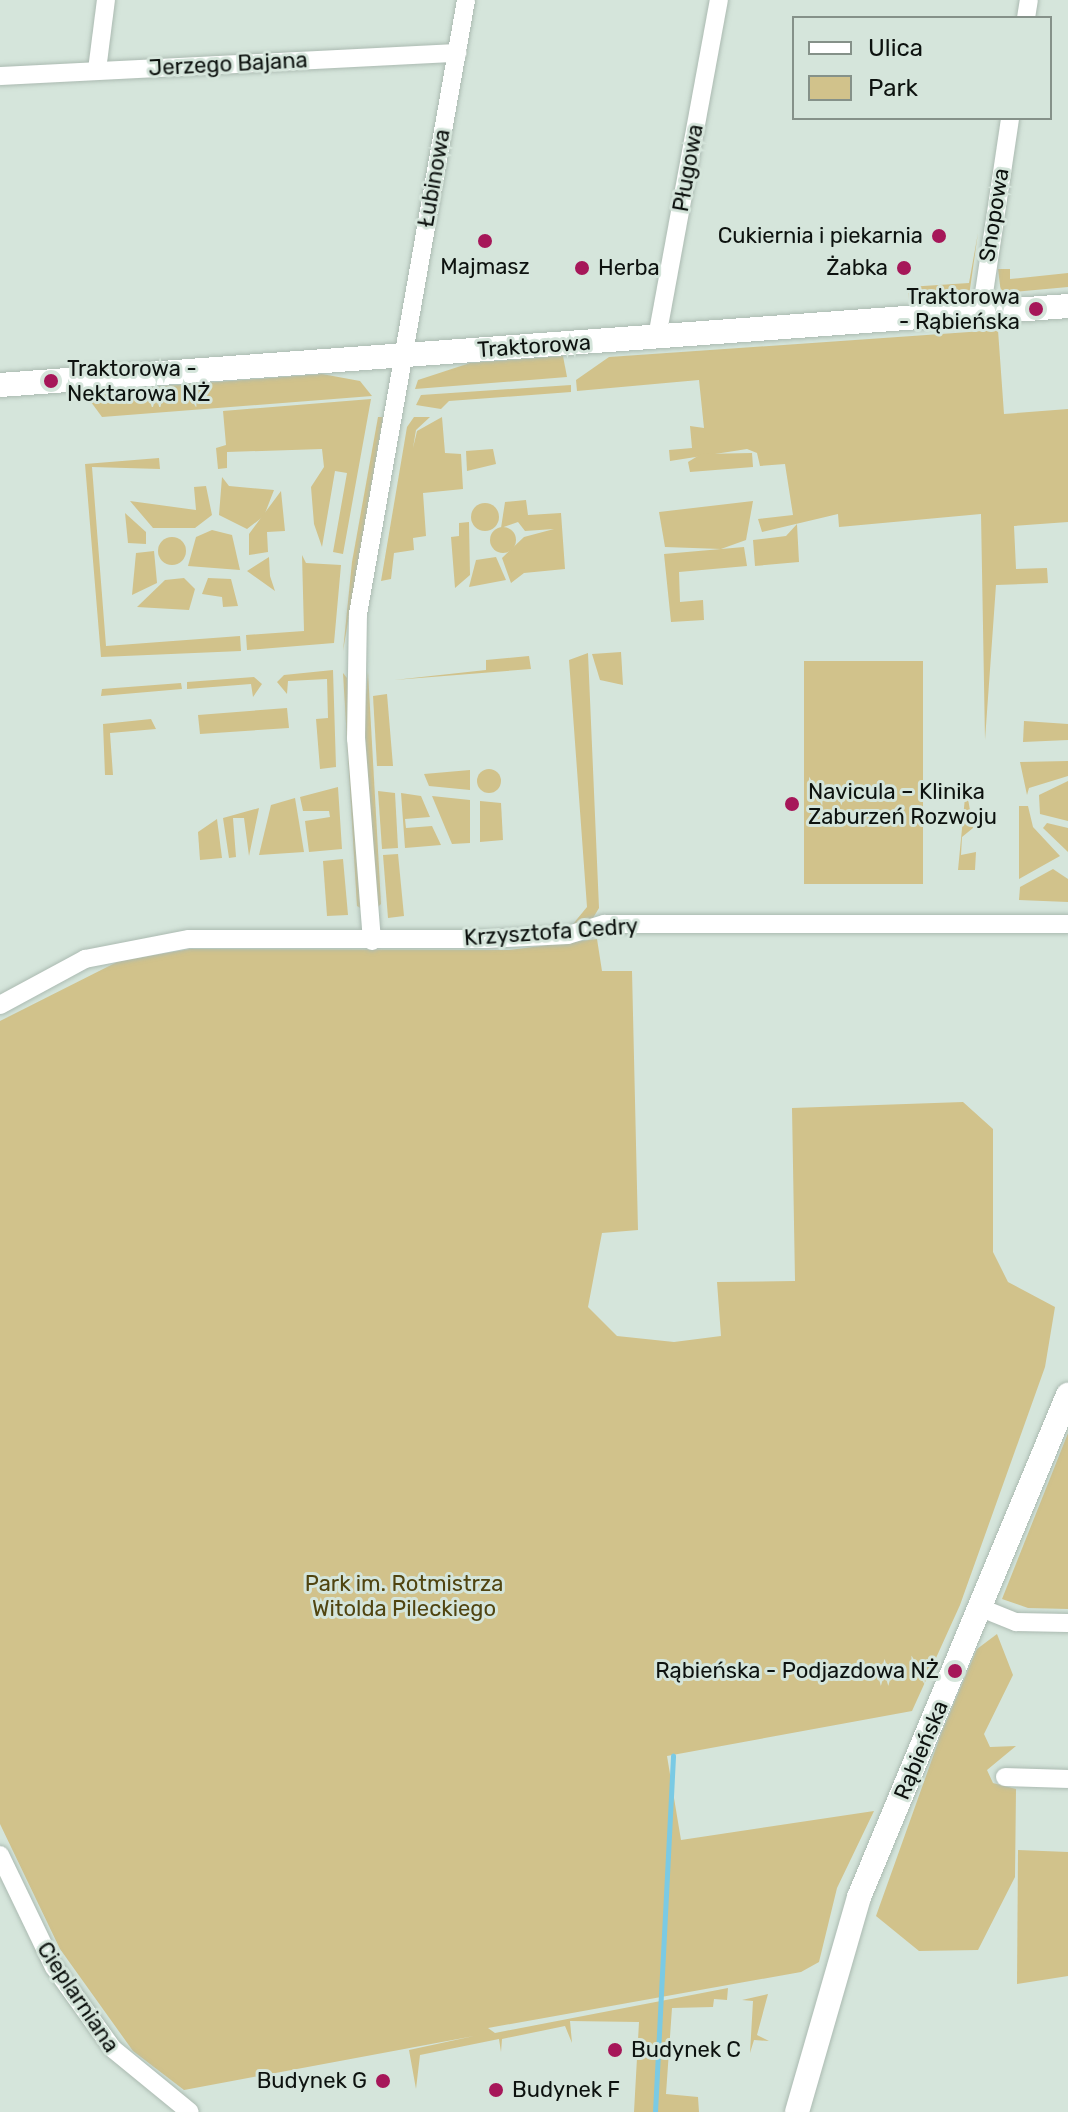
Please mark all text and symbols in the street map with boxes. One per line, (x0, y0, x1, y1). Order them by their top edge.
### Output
legend (792, 16, 1052, 120)
text: Ulica (868, 34, 923, 62)
street label: Jerzego Bajana (148, 47, 308, 81)
text: Park (868, 74, 918, 102)
street label: Pługowa (667, 122, 709, 214)
street label: Łubinowa (412, 127, 456, 229)
street label: Snopowa (974, 166, 1014, 264)
place label: Cukiernia i piekarnia (718, 223, 923, 249)
marker: Cukiernia i piekarnia (930, 227, 948, 245)
marker: Majmasz (476, 232, 494, 250)
place label: Majmasz (440, 254, 530, 280)
place label: Herba (598, 255, 660, 281)
place label: Żabka (826, 255, 888, 281)
marker: Herba (573, 259, 591, 277)
marker: Żabka (895, 259, 913, 277)
place label: Traktorowa - Rąbieńska (899, 283, 1020, 334)
marker: Traktorowa - Rąbieńska (1027, 300, 1045, 318)
street label: Traktorowa (476, 329, 592, 363)
place label: Traktorowa - Nektarowa NŻ (67, 355, 211, 406)
marker: Traktorowa - Nektarowa NŻ (42, 372, 60, 390)
place label: Navicula – Klinika Zaburzeń Rozwoju (808, 778, 997, 830)
marker: Navicula – Klinika Zaburzeń Rozwoju (783, 795, 801, 813)
street label: Krzysztofa Cedry (463, 913, 639, 951)
park label: Park im. Rotmistrza Witolda Pileckiego (305, 1570, 503, 1622)
place label: Rąbieńska - Podjazdowa NŻ (655, 1658, 939, 1684)
marker: Rąbieńska - Podjazdowa NŻ (946, 1662, 964, 1680)
street label: Rąbieńska (888, 1696, 954, 1804)
street label: Cieplarniana (31, 1937, 125, 2057)
place label: Budynek C (631, 2037, 741, 2063)
marker: Budynek C (606, 2041, 624, 2059)
place label: Budynek G (256, 2068, 367, 2094)
marker: Budynek G (374, 2072, 392, 2090)
place label: Budynek F (512, 2077, 620, 2103)
marker: Budynek F (487, 2081, 505, 2099)

